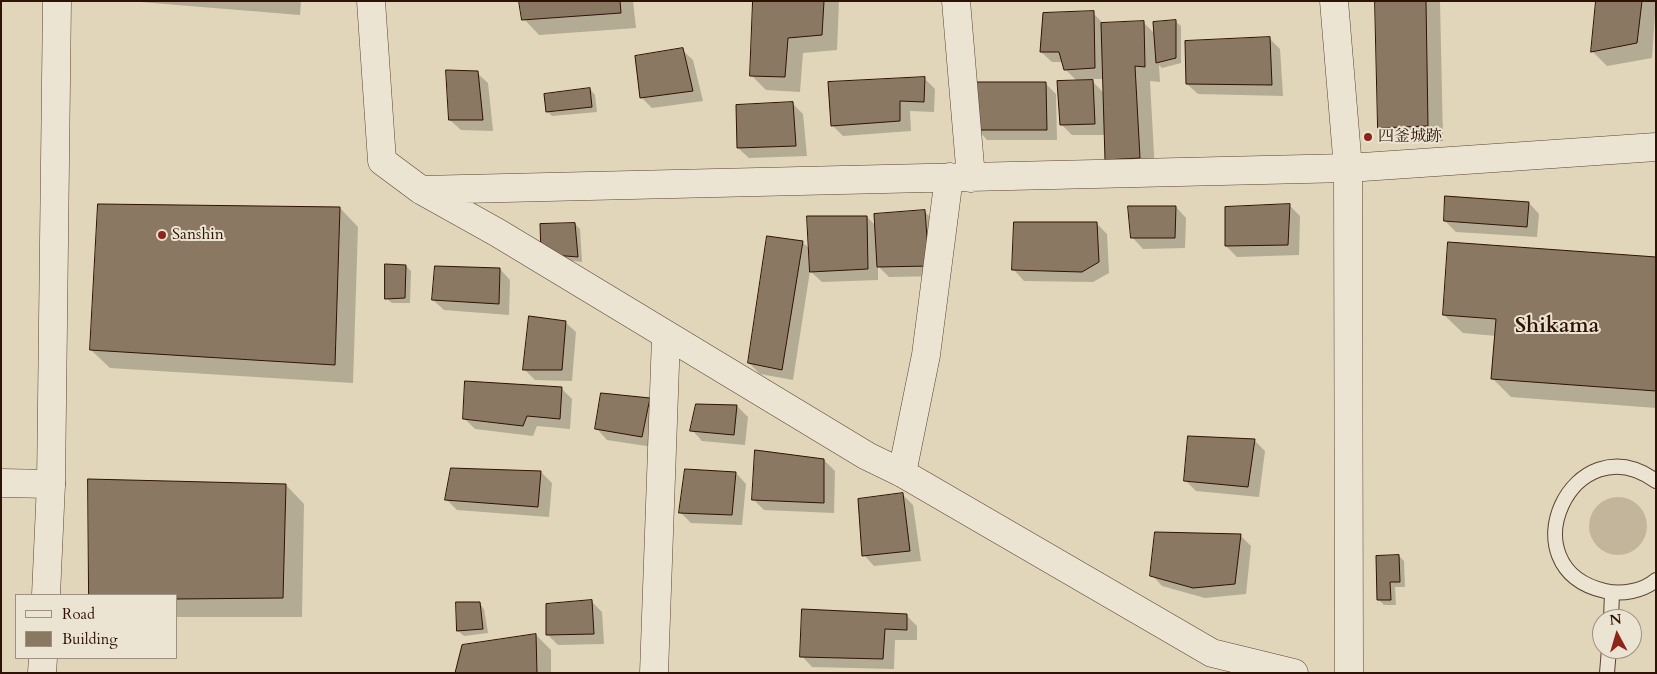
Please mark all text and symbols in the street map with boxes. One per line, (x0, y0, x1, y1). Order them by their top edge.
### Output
place label: 四釜城跡 (1378, 127, 1442, 147)
marker: 四釜城跡 (1362, 131, 1374, 143)
place label: Sanshin (172, 225, 224, 245)
marker: Sanshin (156, 229, 168, 241)
district label: Shikama (1515, 314, 1599, 340)
legend (15, 594, 178, 659)
text: Road (62, 604, 95, 624)
north arrow (1592, 609, 1642, 659)
text: N (1608, 609, 1623, 630)
text: Building (62, 629, 118, 649)

